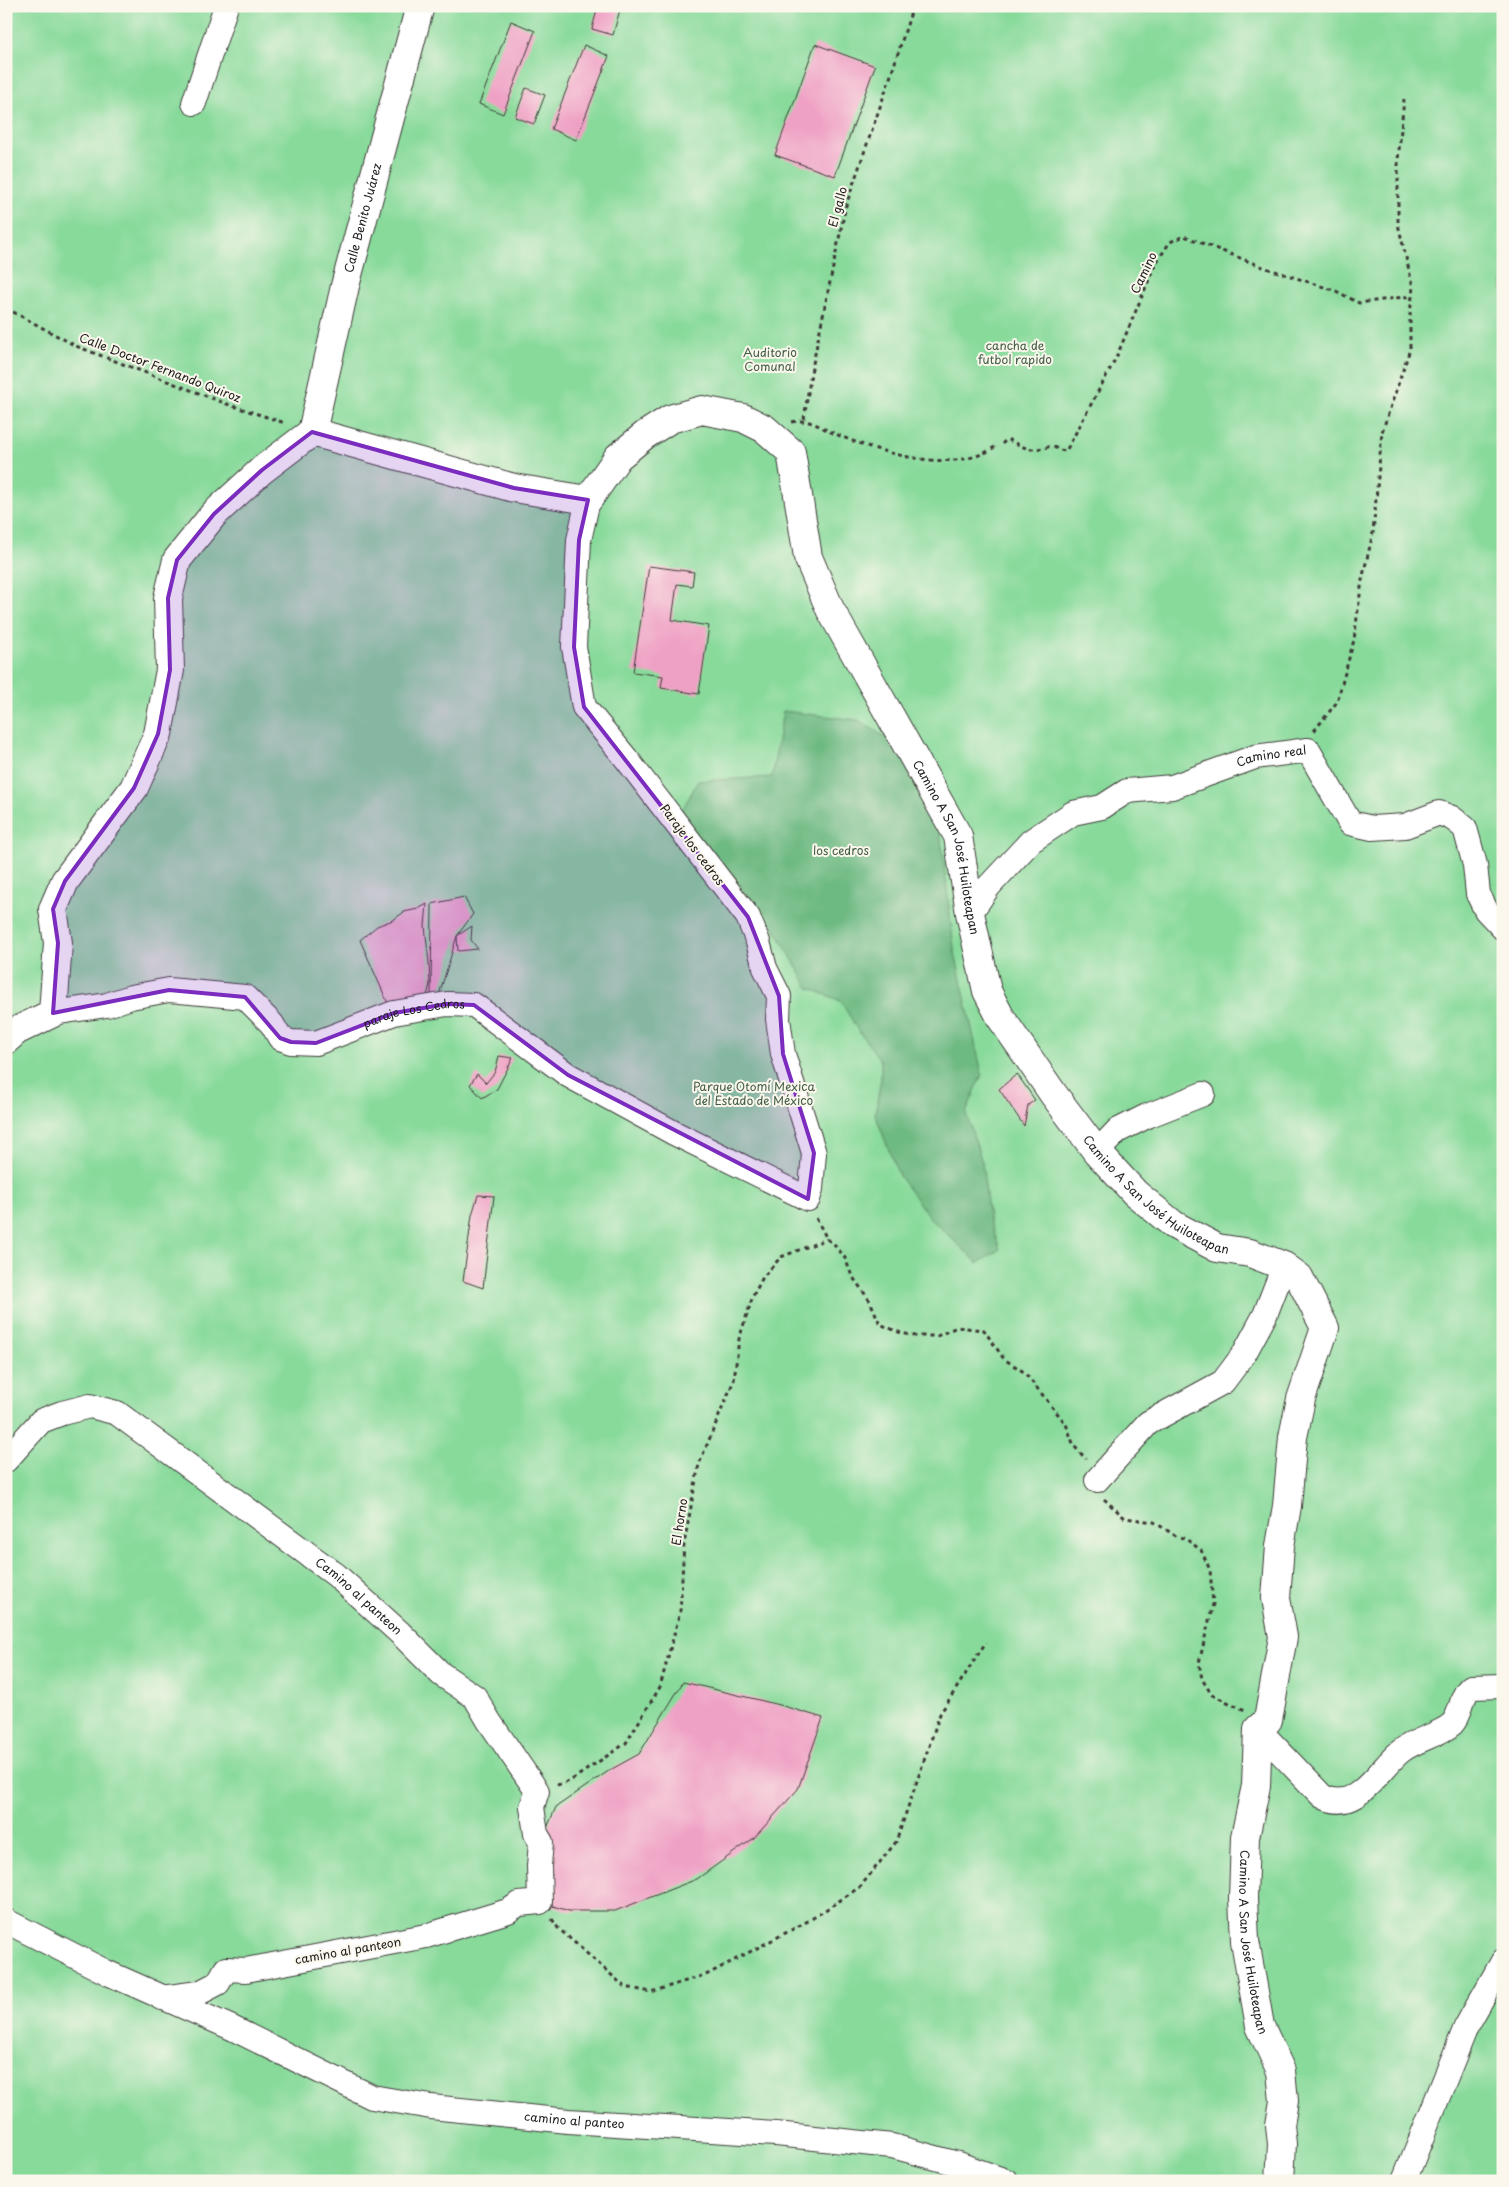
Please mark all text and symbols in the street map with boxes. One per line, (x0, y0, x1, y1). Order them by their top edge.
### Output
street label: Calle Benito Juárez (339, 161, 386, 274)
street label: El gallo (823, 184, 851, 229)
street label: Camino (1125, 248, 1161, 296)
street label: Calle Doctor Fernando Quiroz (77, 328, 244, 406)
park label: cancha de futbol rapido (978, 336, 1052, 368)
park label: Auditorio Comunal (743, 343, 797, 375)
street label: Camino real (1234, 740, 1307, 771)
street label: Camino A San José Huiloteapan (909, 756, 984, 936)
street label: Paraje los cedros (656, 800, 730, 889)
park label: los cedros (813, 841, 869, 859)
street label: paraje Los Cedros (360, 994, 466, 1032)
park label: Parque Otomí Mexica del Estado de México (693, 1077, 816, 1109)
street label: Camino A San José Huiloteapan (1079, 1131, 1230, 1258)
street label: El horno (666, 1497, 692, 1547)
street label: Camino al panteon (312, 1553, 406, 1639)
street label: Camino A San José Huiloteapan (1235, 1850, 1273, 2037)
street label: camino al panteon (293, 1932, 402, 1968)
street label: camino al panteo (523, 2107, 625, 2133)

